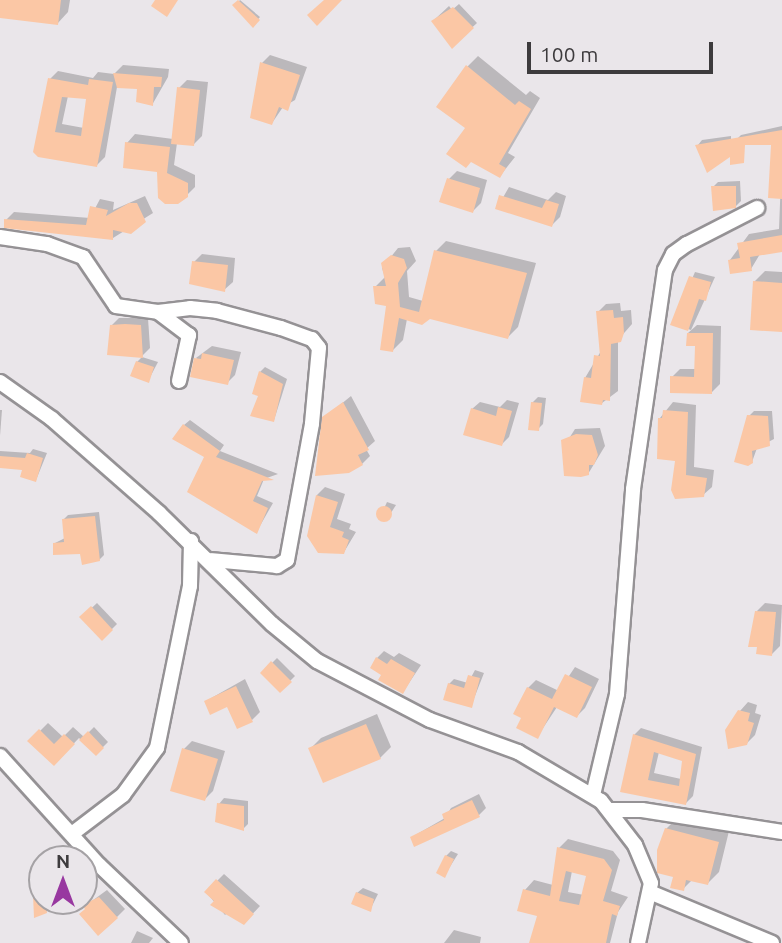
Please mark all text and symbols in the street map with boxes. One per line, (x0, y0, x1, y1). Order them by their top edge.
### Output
scale bar (530, 28, 716, 72)
text: 100 m (540, 42, 598, 66)
north arrow (28, 845, 98, 915)
text: N (56, 850, 70, 872)

